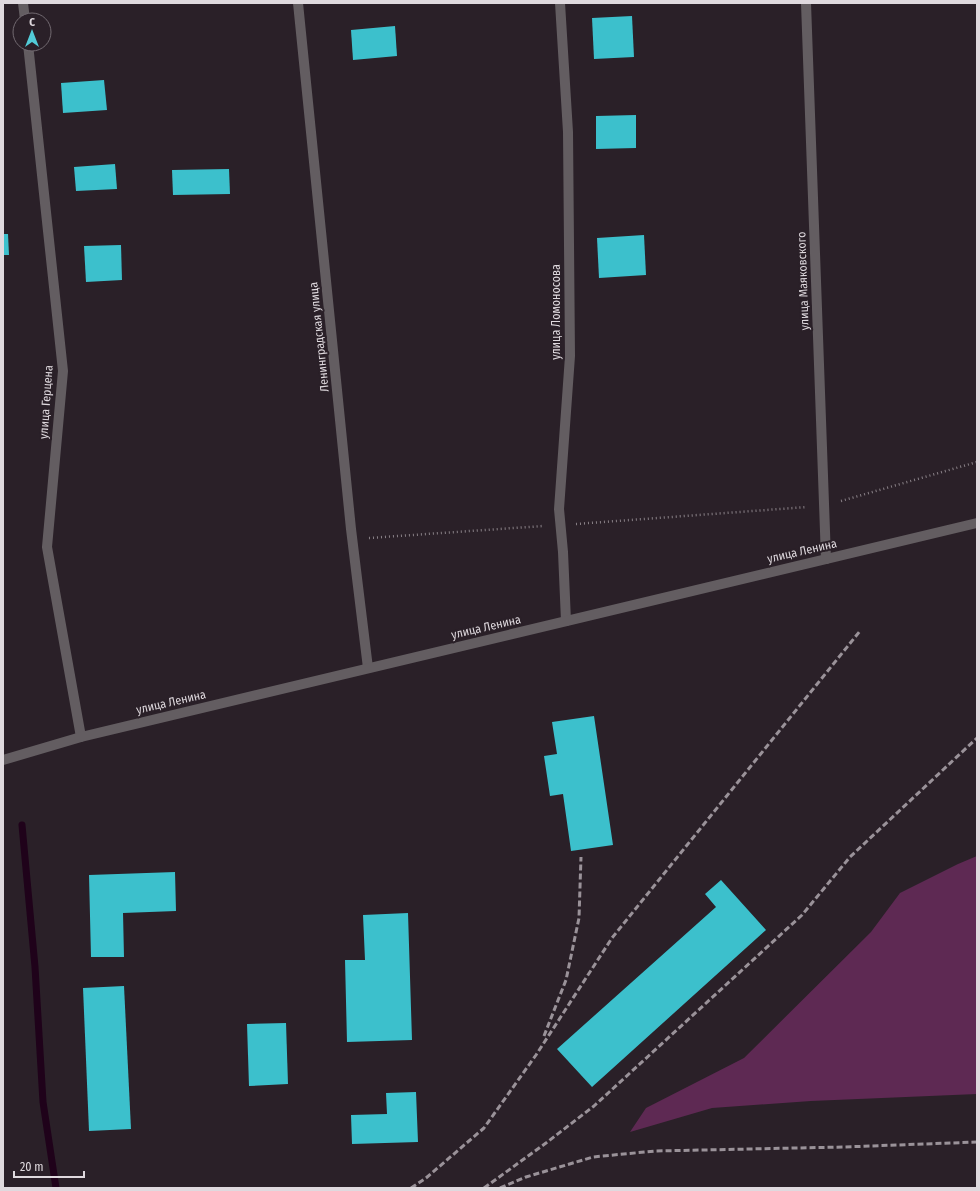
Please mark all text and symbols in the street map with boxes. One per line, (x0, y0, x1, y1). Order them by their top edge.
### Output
north arrow (12, 12, 52, 52)
text: С (29, 16, 35, 29)
street label: улица Маяковского (794, 231, 812, 331)
street label: улица Ломоносова (549, 264, 563, 360)
street label: Ленинградская улица (306, 281, 332, 393)
street label: улица Герцена (36, 365, 56, 439)
street label: улица Ленина (766, 536, 838, 566)
street label: улица Ленина (450, 612, 522, 642)
street label: улица Ленина (135, 687, 207, 717)
scale bar (14, 1153, 84, 1179)
text: 20 m (20, 1160, 44, 1174)

